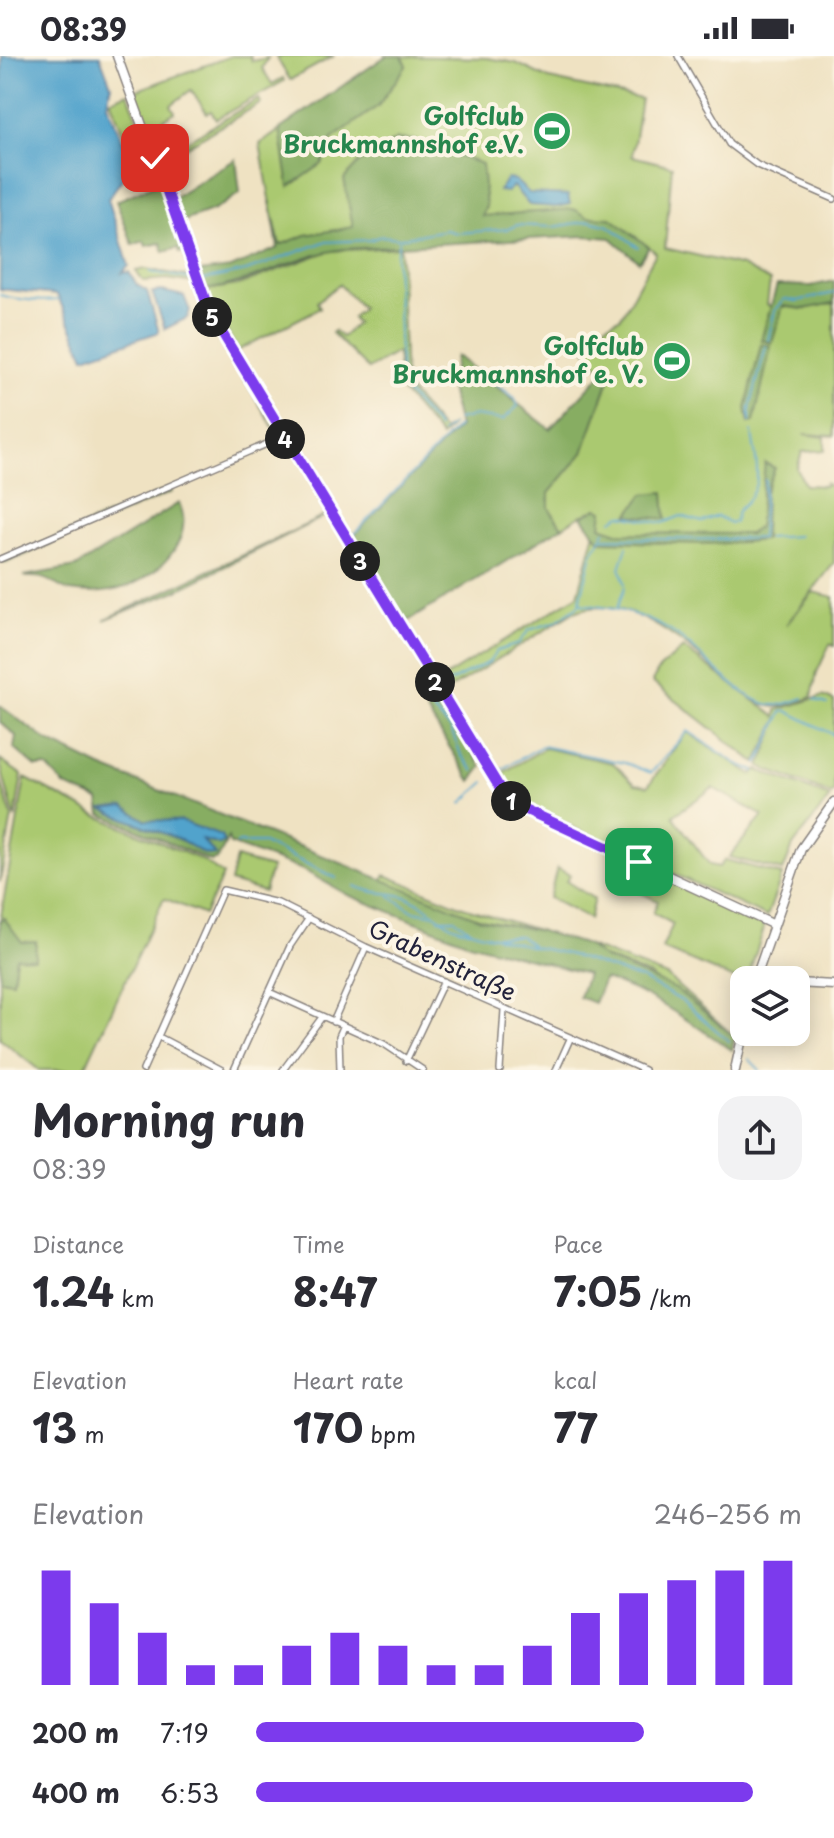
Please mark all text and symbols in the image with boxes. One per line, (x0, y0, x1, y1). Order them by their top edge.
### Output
text: 08:39 (40, 6, 127, 51)
place label: Golfclub Bruckmannshof e.V. (283, 97, 524, 161)
sports icon: Golfclub Bruckmannshof e.V. (531, 110, 573, 152)
pin (121, 124, 189, 192)
icon: check (133, 136, 177, 180)
pin: 5 (192, 297, 232, 337)
text: 5 (205, 300, 219, 333)
place label: Golfclub Bruckmannshof e. V. (392, 327, 644, 391)
sports icon: Golfclub Bruckmannshof e. V. (651, 340, 693, 382)
pin: 4 (265, 419, 305, 459)
text: 4 (278, 422, 292, 455)
pin: 3 (340, 541, 380, 581)
text: 3 (353, 544, 367, 577)
pin: 2 (415, 662, 455, 702)
text: 2 (427, 665, 443, 698)
pin: 1 (491, 781, 531, 821)
text: 1 (506, 784, 516, 817)
pin (605, 828, 673, 896)
icon: arrive (617, 840, 661, 884)
street label: Grabenstraße (363, 909, 523, 1009)
map controls (730, 966, 810, 1046)
button: layers (730, 966, 810, 1046)
text: Morning run (32, 1086, 306, 1152)
button: share (718, 1096, 802, 1180)
text: 08:39 (32, 1149, 107, 1188)
text: Distance (32, 1227, 124, 1260)
text: Time (293, 1227, 345, 1260)
text: Pace (553, 1227, 603, 1260)
text: 1.24 (32, 1260, 114, 1321)
text: 8:47 (293, 1260, 377, 1321)
text: 7:05 (553, 1260, 643, 1321)
text: km (114, 1281, 154, 1314)
text: /km (643, 1281, 692, 1314)
text: Elevation (32, 1363, 127, 1396)
text: Heart rate (293, 1363, 404, 1396)
text: kcal (553, 1363, 597, 1396)
text: 13 (32, 1396, 77, 1457)
text: 170 (293, 1396, 363, 1457)
text: 77 (553, 1396, 598, 1457)
text: m (77, 1417, 104, 1450)
text: bpm (363, 1417, 416, 1450)
text: Elevation (32, 1494, 144, 1533)
text: 246–256 m (653, 1494, 802, 1533)
text: 200 m (32, 1713, 119, 1752)
text: 7:19 (160, 1713, 209, 1752)
text: 400 m (32, 1773, 120, 1812)
text: 6:53 (160, 1773, 219, 1812)

